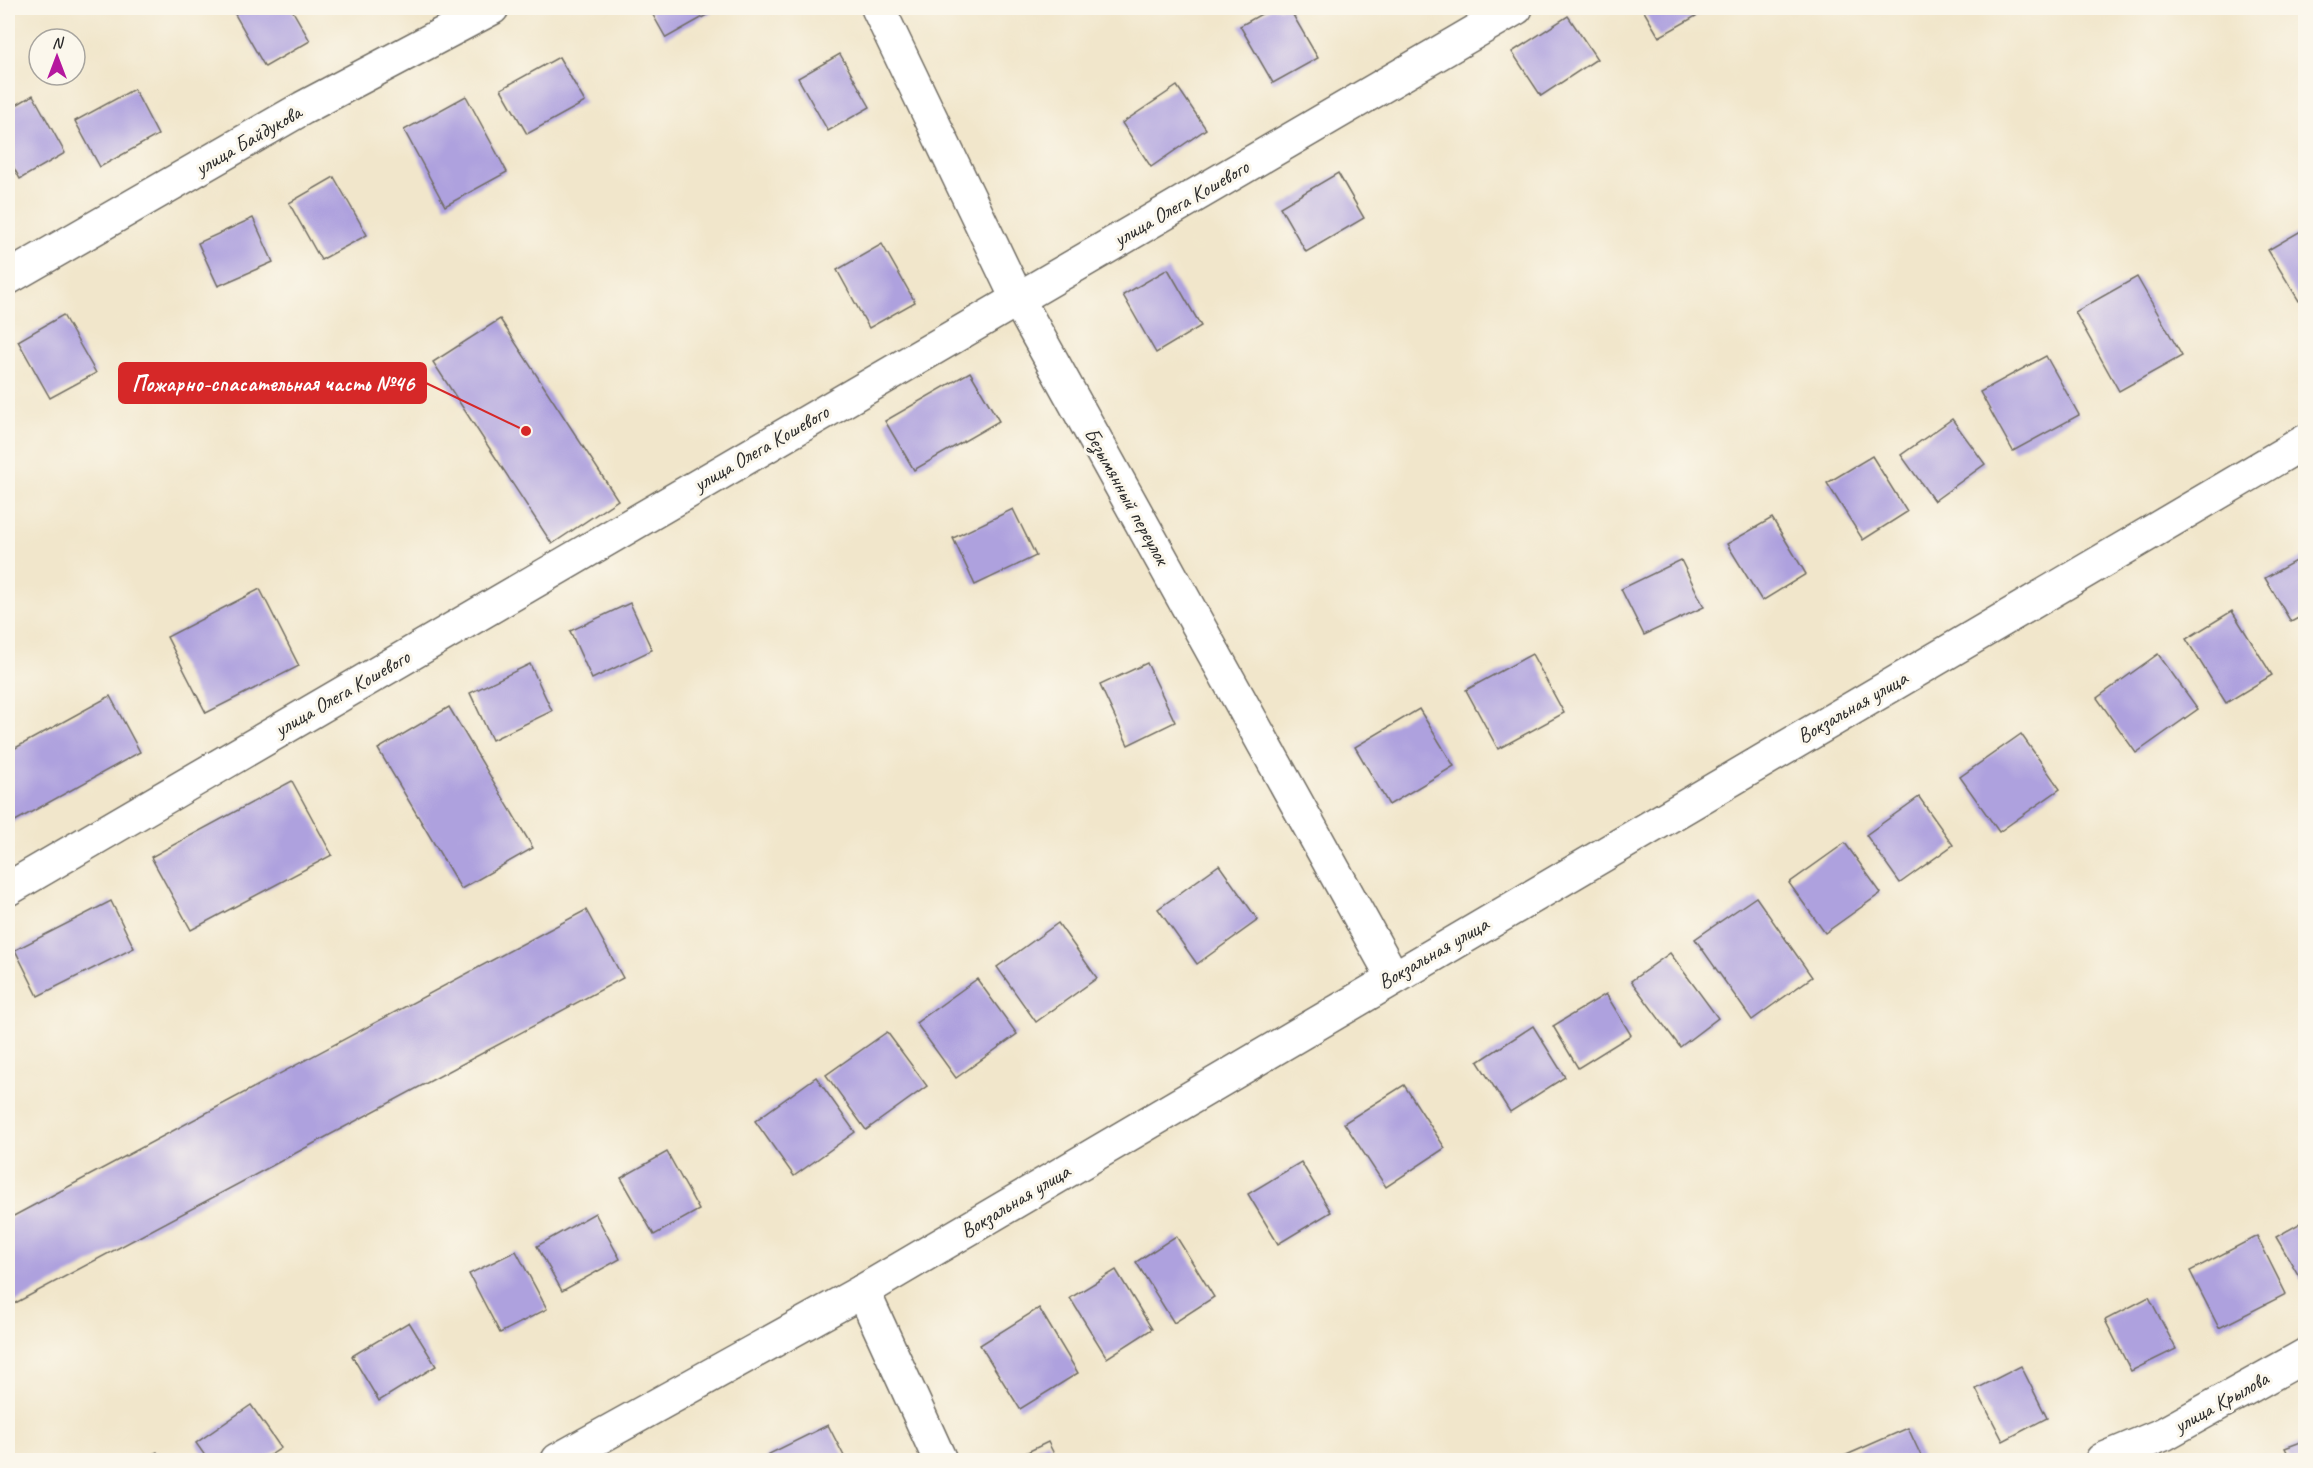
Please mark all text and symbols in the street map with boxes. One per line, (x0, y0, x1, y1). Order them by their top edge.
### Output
north arrow (27, 27, 87, 87)
text: N (52, 33, 65, 53)
street label: улица Байдукова (188, 98, 308, 182)
street label: улица Олега Кошевого (1107, 153, 1255, 253)
callout: Пожарно-спасательная часть №46 (119, 363, 426, 403)
text: Пожарно-спасательная часть №46 (132, 370, 416, 398)
street label: улица Олега Кошевого (687, 398, 835, 498)
street label: Безымянный переулок (1078, 423, 1177, 572)
street label: улица Олега Кошевого (268, 643, 416, 743)
street label: Вокзальная улица (1792, 664, 1913, 749)
street label: Вокзальная улица (1373, 910, 1494, 995)
street label: Вокзальная улица (955, 1157, 1076, 1244)
street label: улица Крылова (2167, 1365, 2274, 1440)

